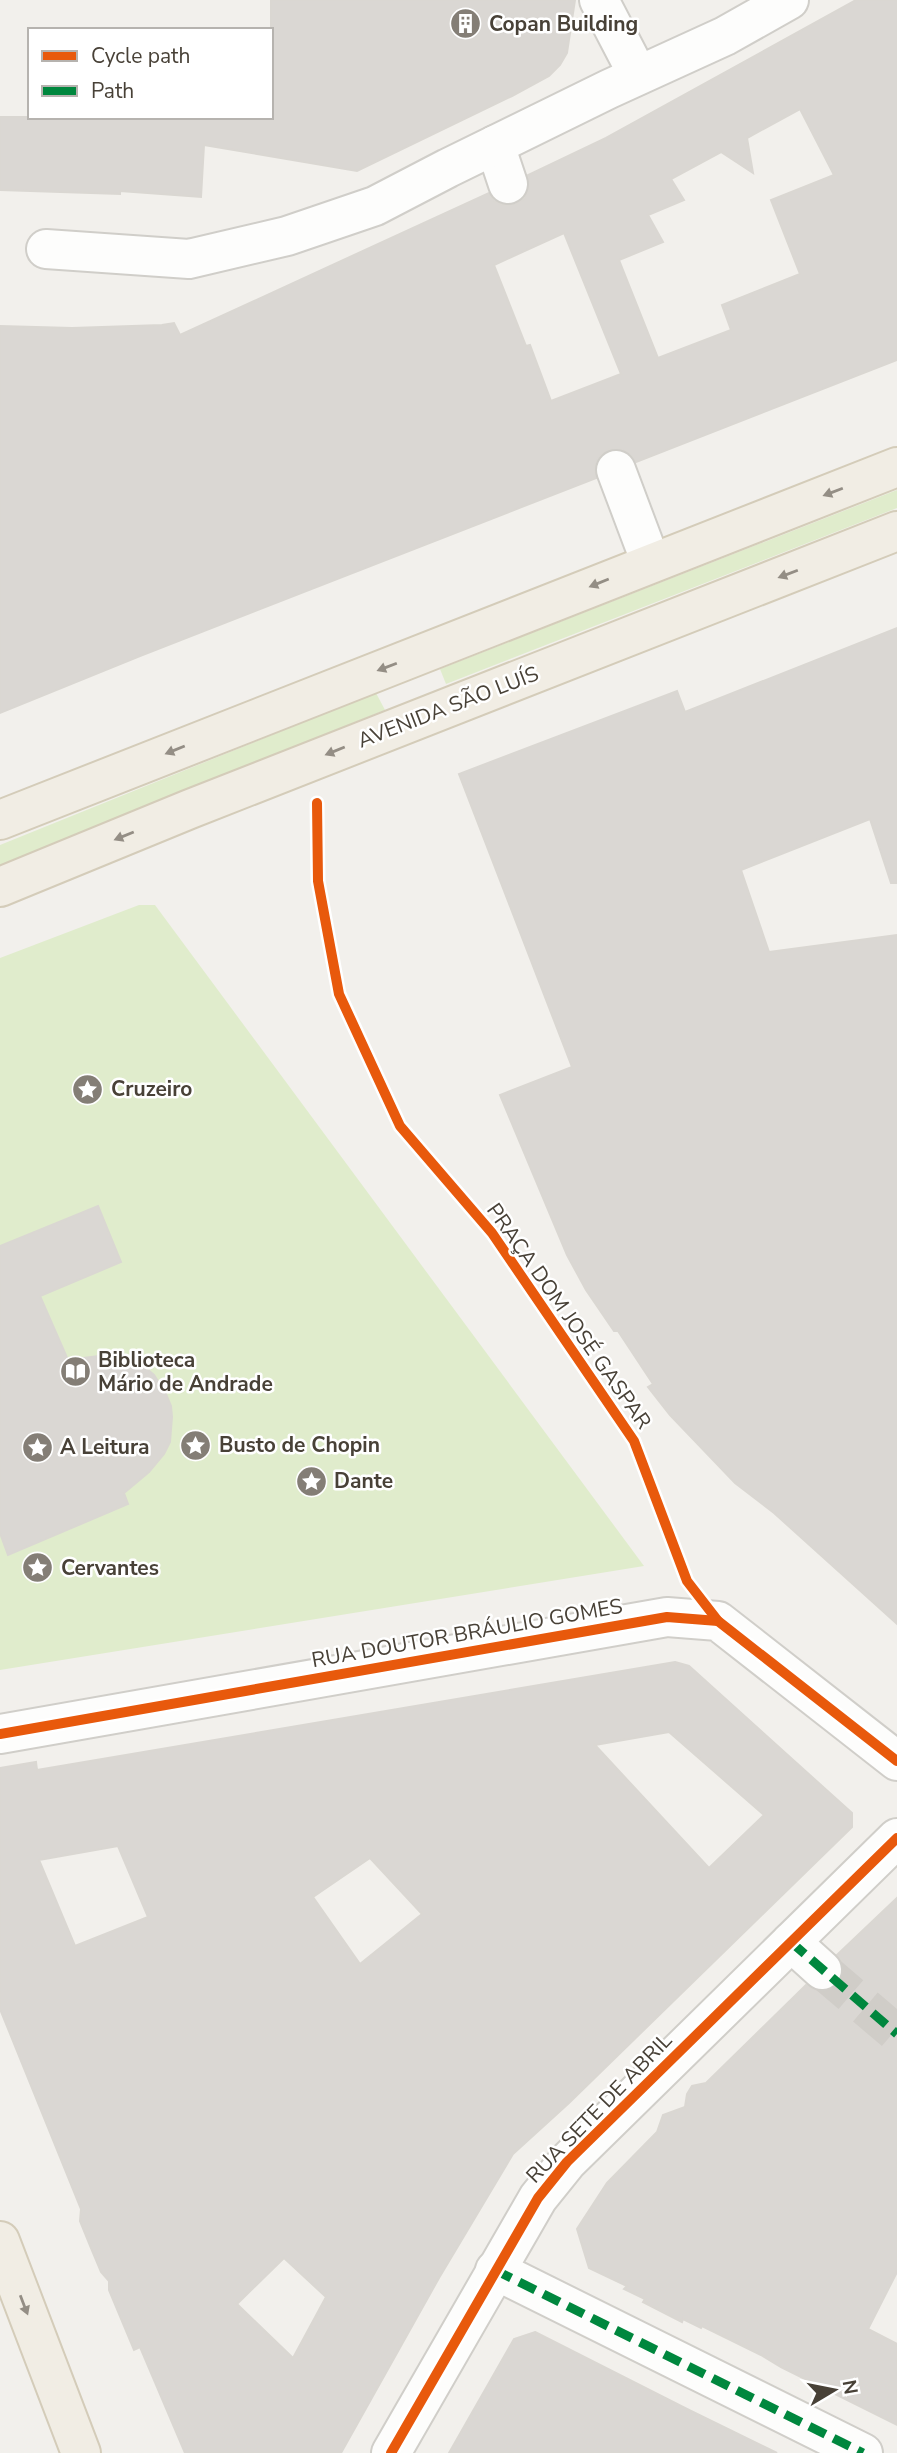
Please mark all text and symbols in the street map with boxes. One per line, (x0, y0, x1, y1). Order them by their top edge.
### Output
building icon: Copan Building (449, 7, 483, 41)
place label: Copan Building (489, 10, 638, 38)
legend (28, 28, 273, 119)
text: Cycle path (91, 42, 190, 70)
text: Path (91, 77, 134, 105)
one-way arrow (823, 486, 844, 497)
one-way arrow (777, 568, 798, 579)
one-way arrow (588, 578, 609, 589)
street label: AVENIDA SÃO LUÍS (354, 660, 543, 754)
one-way arrow (376, 662, 397, 673)
one-way arrow (165, 745, 186, 756)
one-way arrow (325, 746, 346, 757)
one-way arrow (114, 830, 135, 841)
place icon: Cruzeiro (71, 1072, 105, 1106)
place label: Cruzeiro (111, 1075, 192, 1103)
street label: PRAÇA DOM JOSÉ GASPAR (480, 1198, 658, 1434)
place label: Biblioteca Mário de Andrade (98, 1346, 273, 1398)
library icon: Biblioteca Mário de Andrade (58, 1355, 92, 1389)
place icon: Busto de Chopin (179, 1428, 213, 1462)
place icon: A Leitura (20, 1430, 54, 1464)
place label: Busto de Chopin (219, 1431, 380, 1459)
place label: A Leitura (60, 1433, 150, 1461)
place icon: Dante (294, 1464, 328, 1498)
place label: Dante (334, 1467, 393, 1495)
place icon: Cervantes (21, 1551, 55, 1585)
place label: Cervantes (61, 1554, 159, 1582)
street label: RUA DOUTOR BRÁULIO GOMES (309, 1592, 625, 1674)
street label: RUA SETE DE ABRIL (520, 2026, 678, 2189)
one-way arrow (19, 2295, 30, 2316)
north arrow (799, 2355, 869, 2425)
text: N (836, 2378, 864, 2396)

